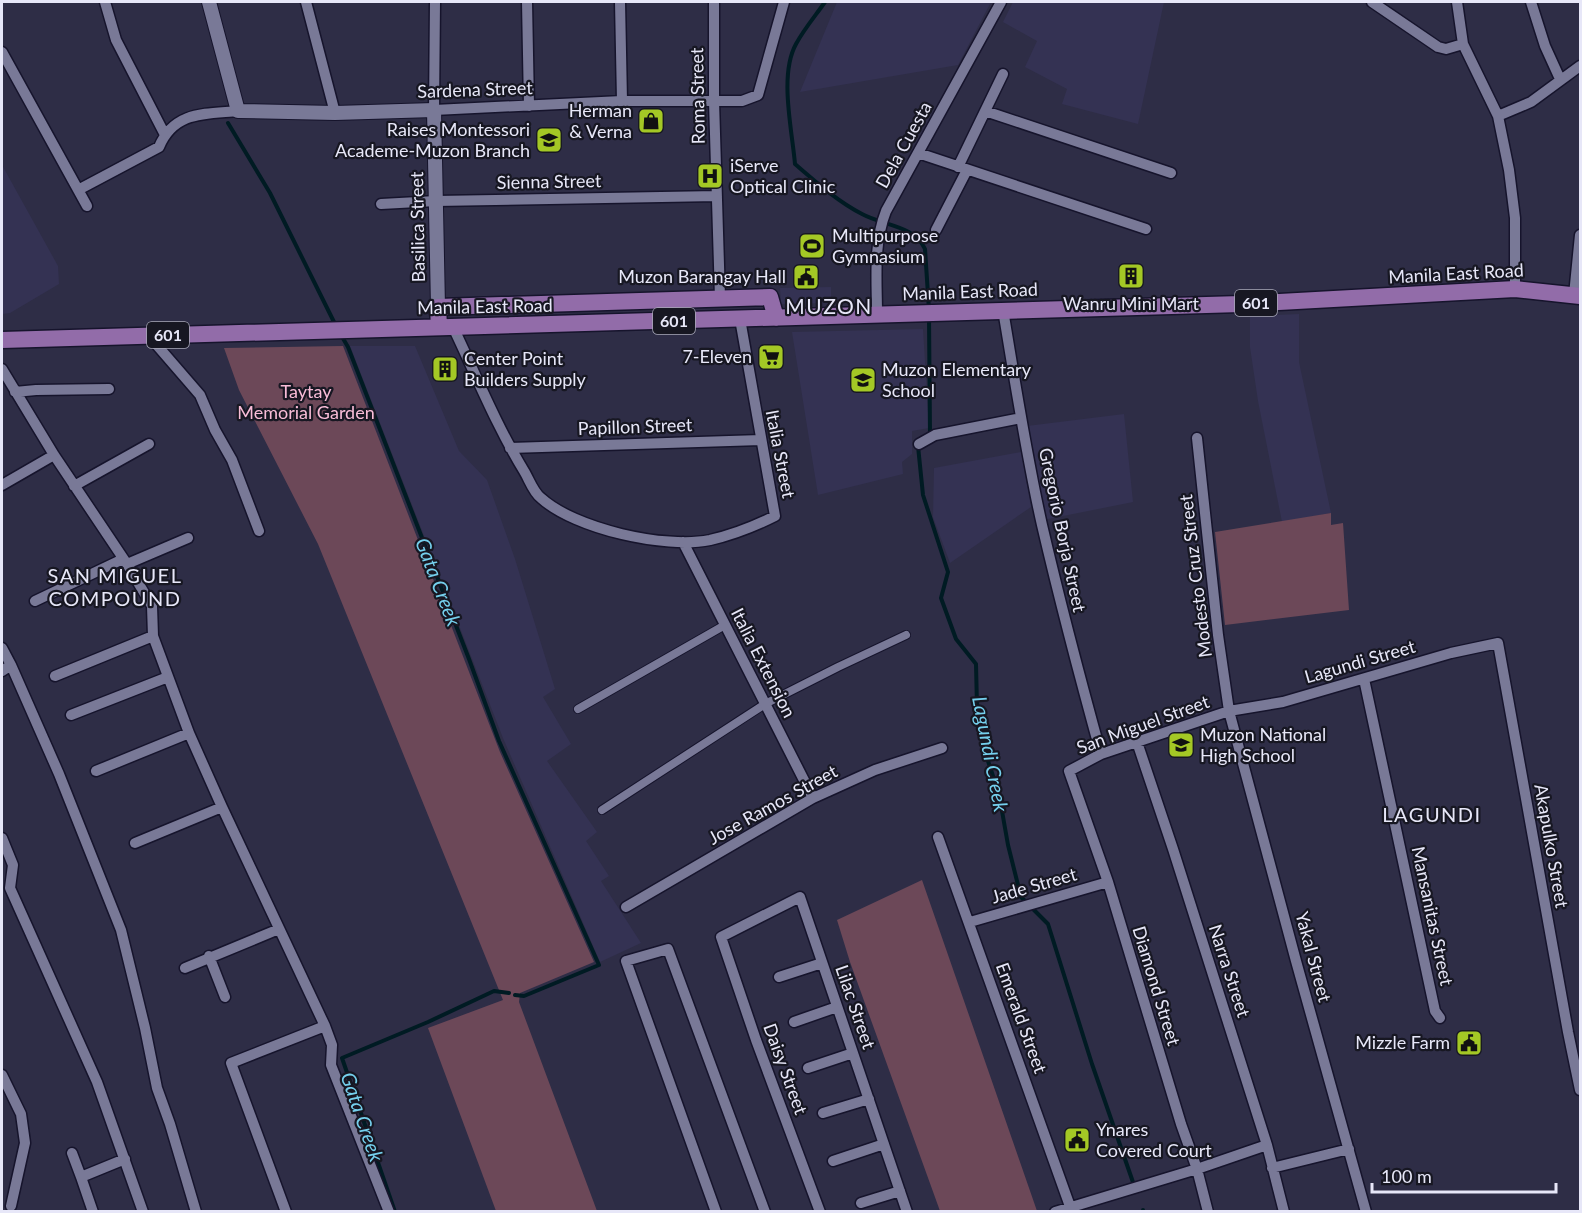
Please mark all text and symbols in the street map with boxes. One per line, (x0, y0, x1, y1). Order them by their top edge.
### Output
street label: Roma Street (685, 47, 709, 145)
street label: Sardena Street (417, 76, 534, 102)
street label: Dela Cuesta (870, 97, 936, 192)
place label: Herman & Verna (569, 99, 632, 142)
shop icon: Herman & Verna (636, 106, 666, 136)
place label: Raises Montessori Academe-Muzon Branch (335, 118, 530, 161)
school or university icon: Raises Montessori Academe-Muzon Branch (534, 125, 564, 155)
place label: iServe Optical Clinic (730, 154, 836, 197)
hospital icon: iServe Optical Clinic (695, 161, 725, 191)
street label: Sienna Street (497, 169, 602, 193)
street label: Basilica Street (405, 171, 429, 283)
place label: Multipurpose Gymnasium (832, 224, 938, 267)
sports icon: Multipurpose Gymnasium (797, 231, 827, 261)
street label: Manila East Road (1388, 258, 1524, 288)
building icon: Wanru Mini Mart (1116, 261, 1146, 291)
public building icon: Muzon Barangay Hall (791, 262, 821, 292)
place label: Muzon Barangay Hall (618, 265, 786, 287)
street label: Manila East Road (902, 278, 1038, 304)
road number: 601 (1235, 290, 1277, 316)
place label: Wanru Mini Mart (1063, 292, 1200, 314)
district label: MUZON (785, 293, 873, 318)
street label: Manila East Road (417, 294, 553, 318)
road number: 601 (653, 308, 695, 334)
road number: 601 (147, 322, 189, 348)
supermarket icon: 7-Eleven (756, 342, 786, 372)
place label: 7-Eleven (682, 345, 752, 367)
place label: Center Point Builders Supply (464, 347, 587, 390)
building icon: Center Point Builders Supply (430, 354, 460, 384)
place label: Muzon Elementary School (882, 358, 1032, 401)
school or university icon: Muzon Elementary School (848, 365, 878, 395)
park label: Taytay Memorial Garden (237, 380, 375, 423)
street label: Italia Street (762, 408, 800, 500)
street label: Papillon Street (577, 413, 693, 439)
street label: Gregorio Borja Street (1035, 446, 1091, 614)
street label: Modesto Cruz Street (1174, 493, 1216, 659)
water label: Gata Creek (411, 534, 467, 630)
district label: SAN MIGUEL COMPOUND (48, 563, 182, 610)
street label: Italia Extension (727, 604, 801, 721)
street label: Lagundi Street (1302, 635, 1418, 687)
street label: San Miguel Street (1073, 690, 1212, 758)
water label: Lagundi Creek (968, 694, 1014, 814)
place label: Muzon National High School (1200, 723, 1326, 766)
school or university icon: Muzon National High School (1166, 730, 1196, 760)
street label: Jose Ramos Street (704, 759, 841, 849)
street label: Akapulko Street (1530, 782, 1574, 910)
district label: LAGUNDI (1382, 802, 1482, 826)
street label: Mansanitas Street (1407, 844, 1459, 988)
street label: Jade Street (989, 862, 1079, 908)
street label: Yakal Street (1291, 909, 1337, 1005)
street label: Narra Street (1205, 921, 1255, 1020)
street label: Diamond Street (1128, 923, 1186, 1049)
street label: Emerald Street (992, 959, 1052, 1076)
street label: Lilac Street (831, 962, 881, 1052)
street label: Daisy Street (759, 1020, 813, 1118)
public building icon: Mizzle Farm (1454, 1028, 1484, 1058)
place label: Mizzle Farm (1355, 1031, 1450, 1053)
water label: Gata Creek (336, 1069, 390, 1165)
place label: Ynares Covered Court (1096, 1118, 1212, 1161)
public building icon: Ynares Covered Court (1062, 1125, 1092, 1155)
scale bar (1372, 1156, 1556, 1194)
text: 100 m (1381, 1165, 1432, 1187)

